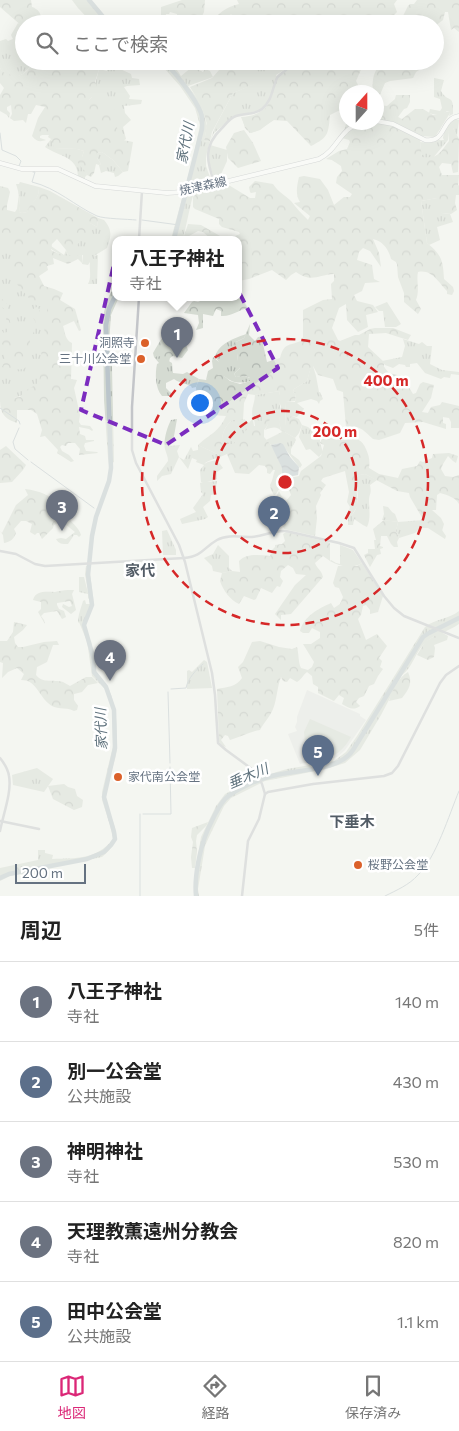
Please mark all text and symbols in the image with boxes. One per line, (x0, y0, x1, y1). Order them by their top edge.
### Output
search box (15, 15, 444, 70)
icon: search (33, 29, 61, 57)
text: ここで検索 (73, 32, 168, 55)
north arrow (339, 85, 384, 130)
water label: 家代川 (172, 119, 197, 165)
street label: 焼津森線 (178, 173, 228, 197)
popup (112, 236, 242, 301)
text: 八王子神社 (129, 246, 225, 269)
text: 寺社 (129, 273, 162, 292)
pin: 1 (161, 317, 193, 358)
place label: 洞照寺 (99, 335, 135, 349)
marker: 洞照寺 (139, 337, 151, 349)
place label: 三十川公会堂 (59, 351, 131, 365)
marker: 三十川公会堂 (135, 353, 147, 365)
text: 400 m (363, 371, 409, 389)
your location (187, 390, 213, 416)
text: 200 m (313, 422, 357, 440)
centre of rings (276, 473, 294, 491)
pin: 3 (46, 490, 78, 531)
pin: 2 (258, 496, 290, 537)
district label: 家代 (125, 561, 155, 579)
pin: 4 (94, 640, 126, 681)
water label: 家代川 (91, 706, 110, 750)
pin: 5 (302, 735, 334, 776)
water label: 垂木川 (225, 759, 272, 792)
place label: 家代南公会堂 (128, 769, 200, 783)
marker: 家代南公会堂 (112, 771, 124, 783)
district label: 下垂木 (329, 812, 375, 830)
place label: 桜野公会堂 (368, 857, 428, 871)
marker: 桜野公会堂 (352, 859, 364, 871)
scale bar (15, 861, 86, 884)
text: 200 m (22, 864, 63, 881)
text: 周辺 (20, 917, 62, 942)
text: 5件 (414, 920, 439, 939)
text: 八王子神社 (67, 979, 162, 1002)
text: 1 (32, 992, 40, 1011)
text: 140 m (395, 992, 439, 1011)
text: 寺社 (67, 1006, 99, 1025)
text: 別一公会堂 (67, 1059, 162, 1082)
text: 2 (31, 1072, 41, 1091)
text: 430 m (393, 1072, 439, 1091)
text: 公共施設 (67, 1086, 131, 1105)
text: 神明神社 (67, 1139, 143, 1162)
text: 3 (31, 1152, 41, 1171)
text: 530 m (393, 1152, 439, 1171)
text: 寺社 (67, 1166, 99, 1185)
text: 天理教薫遠州分教会 (67, 1219, 238, 1242)
text: 4 (31, 1232, 41, 1251)
text: 820 m (393, 1232, 439, 1251)
text: 寺社 (67, 1246, 99, 1265)
text: 田中公会堂 (67, 1299, 162, 1322)
text: 5 (31, 1312, 41, 1331)
text: 1.1 km (397, 1312, 439, 1331)
text: 公共施設 (67, 1326, 131, 1345)
tab: 地図 (58, 1372, 86, 1422)
tab: 経路 (201, 1372, 229, 1422)
tab: 保存済み (345, 1372, 401, 1422)

